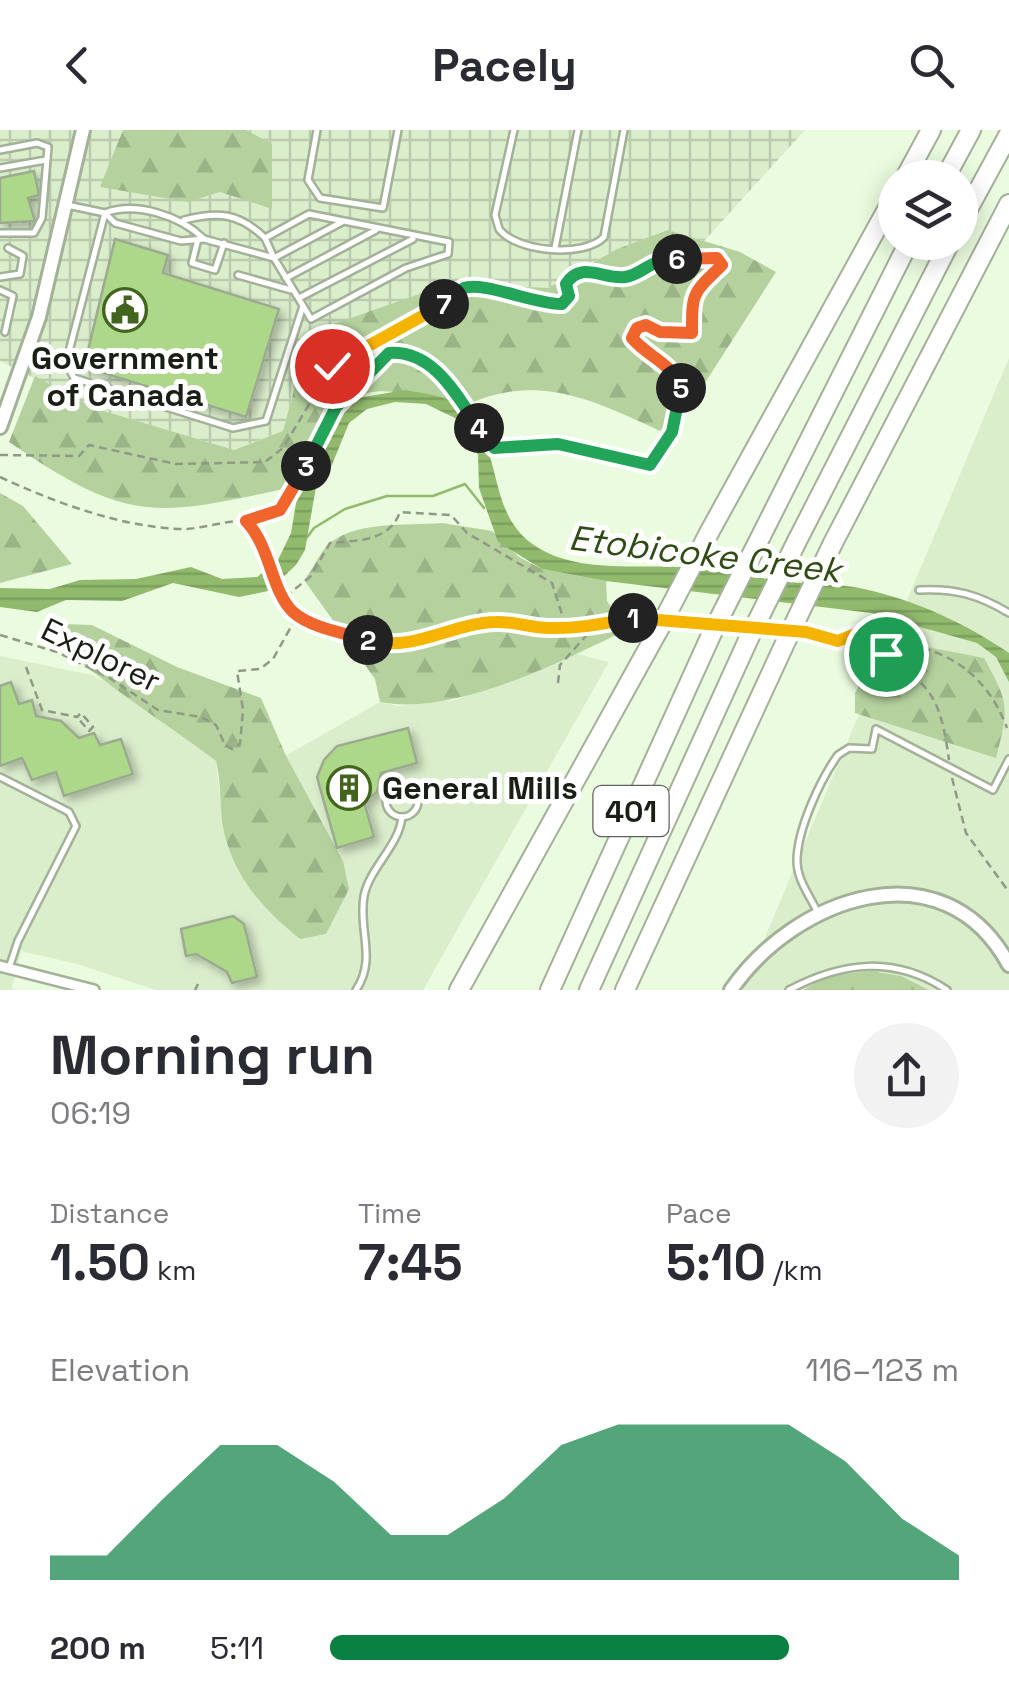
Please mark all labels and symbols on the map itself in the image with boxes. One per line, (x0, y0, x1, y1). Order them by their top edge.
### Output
pin: 6 (652, 234, 702, 284)
pin: 7 (419, 279, 469, 329)
public building icon: Government of Canada (102, 287, 148, 333)
pin (290, 324, 375, 409)
place label: Government of Canada (31, 338, 219, 415)
pin: 5 (656, 363, 706, 413)
pin: 4 (454, 403, 504, 453)
pin: 3 (281, 441, 331, 491)
water label: Etobicoke Creek (567, 516, 848, 593)
pin: 1 (608, 593, 658, 643)
street label: Explorer (35, 609, 167, 701)
pin (844, 612, 929, 697)
pin: 2 (343, 615, 393, 665)
building icon: General Mills (326, 765, 372, 811)
place label: General Mills (382, 768, 578, 808)
road number: 401 (594, 786, 668, 836)

